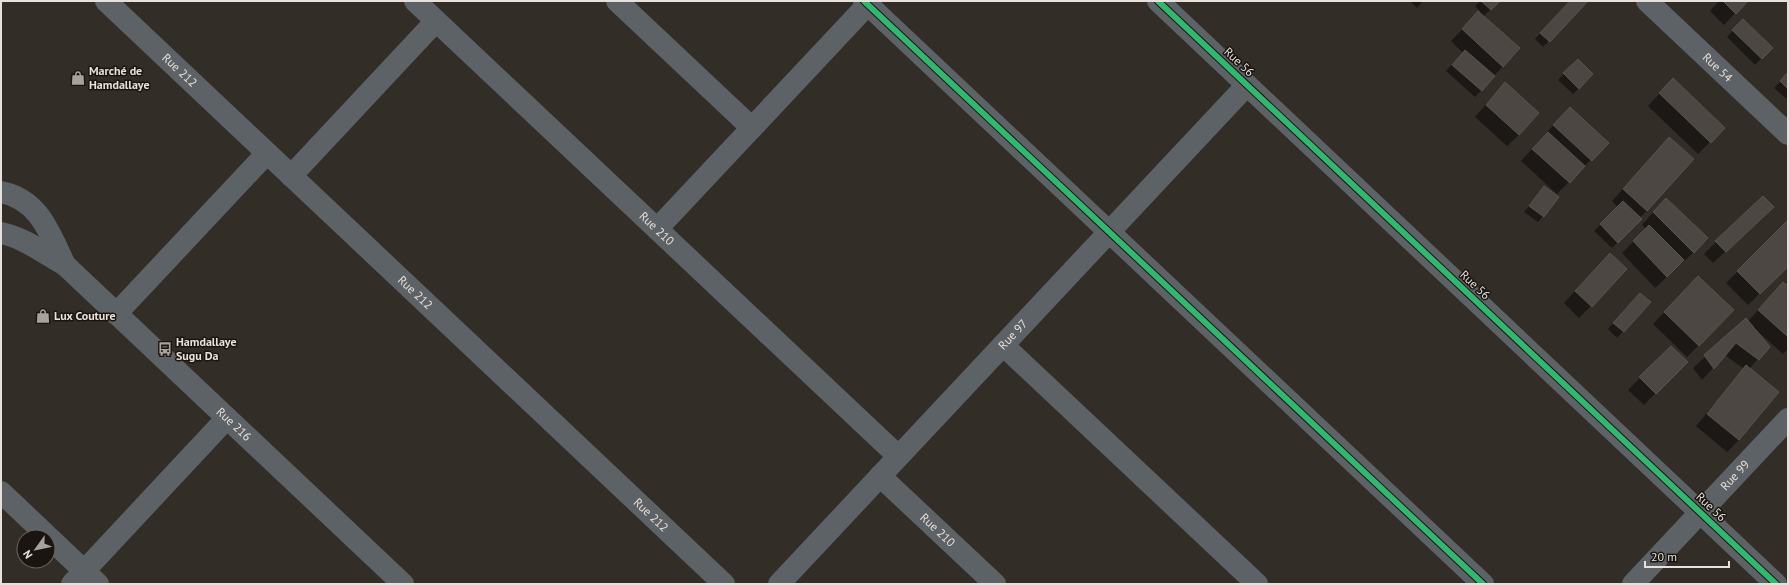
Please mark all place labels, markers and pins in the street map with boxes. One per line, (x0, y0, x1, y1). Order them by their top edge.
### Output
place label: Marché de Hamdallaye (89, 63, 150, 92)
shop icon: Marché de Hamdallaye (70, 70, 86, 86)
shop icon: Lux Couture (35, 308, 51, 324)
place label: Lux Couture (54, 308, 116, 323)
place label: Hamdallaye Sugu Da (176, 334, 237, 363)
bus stop icon: Hamdallaye Sugu Da (157, 341, 173, 357)

